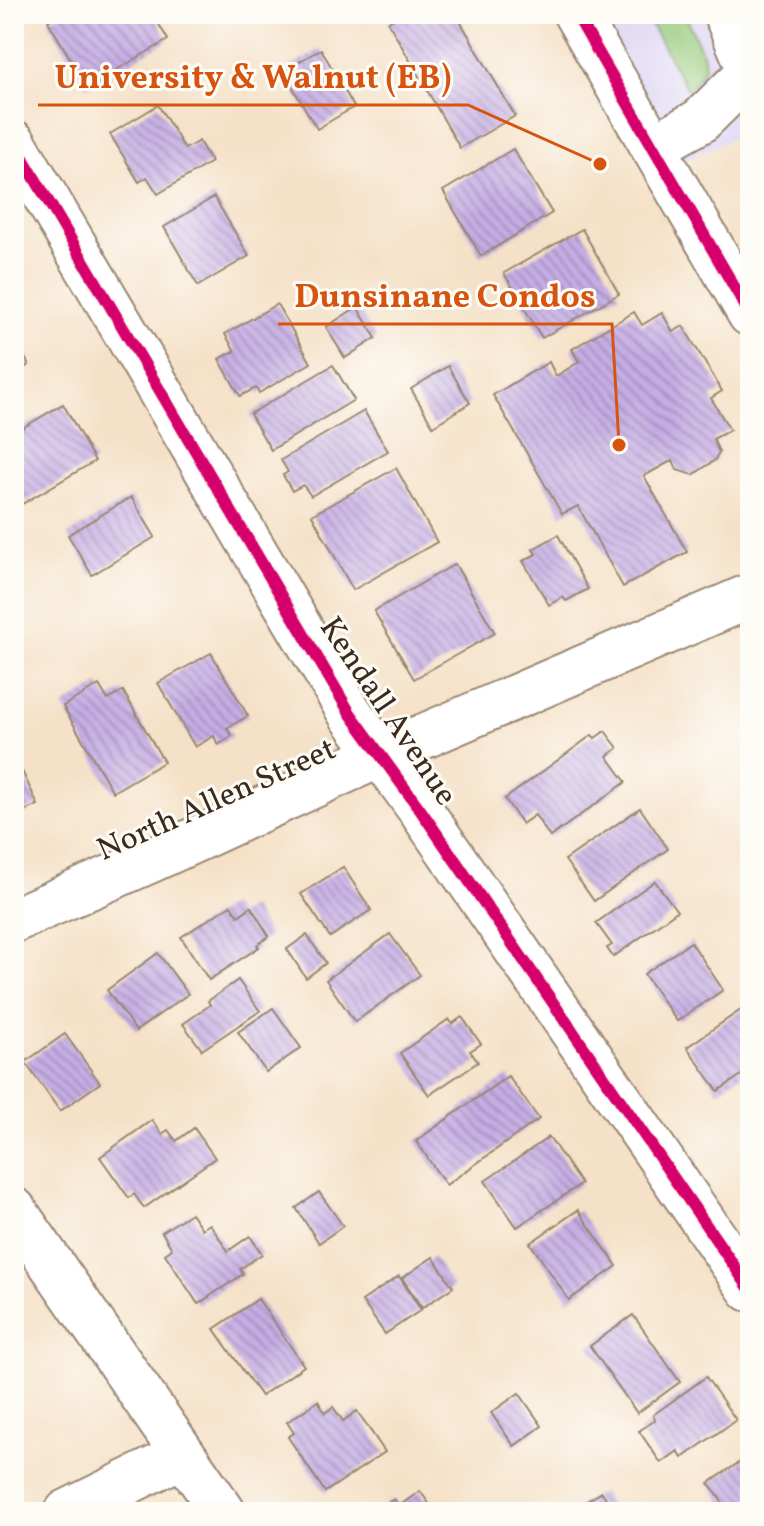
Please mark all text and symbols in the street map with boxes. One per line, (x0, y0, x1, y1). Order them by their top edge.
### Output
callout: University & Walnut (EB) (38, 47, 468, 105)
text: University & Walnut (EB) (54, 56, 452, 103)
callout: Dunsinane Condos (278, 266, 612, 324)
text: Dunsinane Condos (294, 275, 596, 322)
street label: Kendall Avenue (308, 609, 466, 815)
street label: North Allen Street (91, 729, 343, 873)

